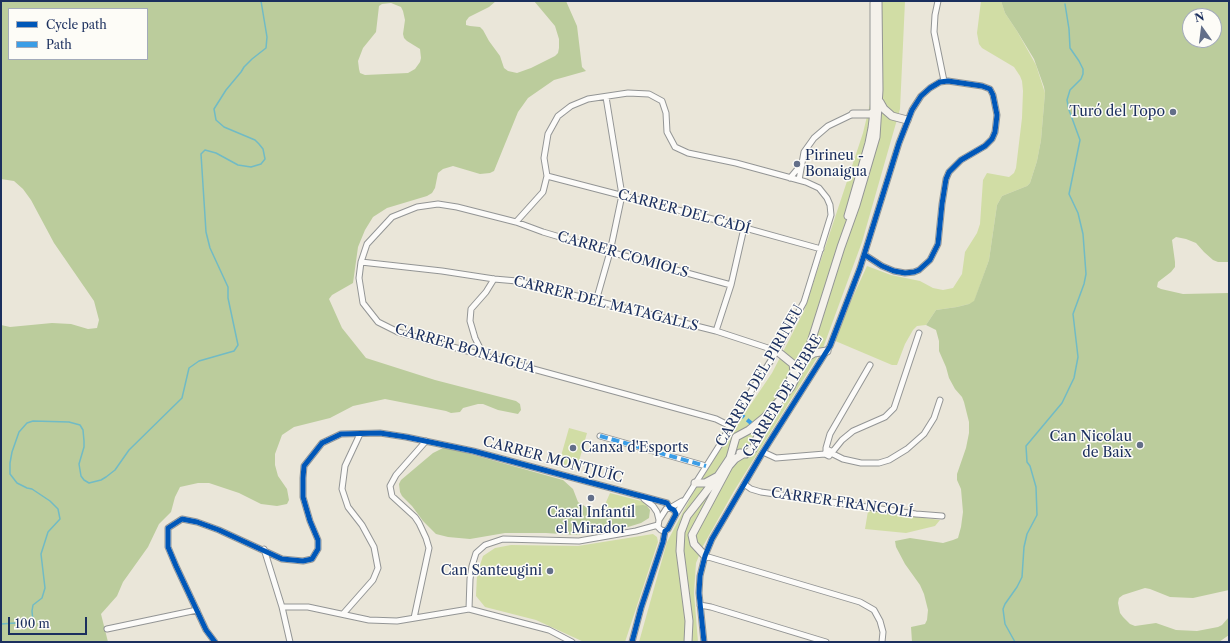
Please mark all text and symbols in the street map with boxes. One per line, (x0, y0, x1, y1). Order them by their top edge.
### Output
legend (8, 8, 148, 60)
north arrow (1182, 8, 1222, 48)
text: N (1193, 9, 1206, 25)
text: Cycle path (46, 17, 107, 32)
text: Path (46, 37, 72, 52)
place label: Turó del Topo (1069, 104, 1165, 120)
marker: Turó del Topo (1168, 107, 1178, 117)
place label: Pirineu - Bonaigua (805, 148, 867, 180)
marker: Pirineu - Bonaigua (792, 159, 802, 169)
street label: CARRER DEL CADÍ (616, 186, 752, 238)
street label: CARRER COMIOLS (555, 228, 691, 282)
street label: CARRER DEL MATAGALLS (512, 273, 700, 335)
street label: CARRER DEL PIRINEU (712, 302, 808, 450)
street label: CARRER BONAIGUA (393, 321, 537, 377)
street label: CARRER DE L'EBRE (740, 332, 826, 460)
place label: Can Nicolau de Baix (1050, 429, 1132, 462)
street label: CARRER MONTJUÏC (481, 433, 625, 487)
place label: Canxa d'Esports (581, 440, 689, 456)
marker: Can Nicolau de Baix (1135, 440, 1145, 450)
marker: Canxa d'Esports (568, 443, 578, 453)
street label: CARRER FRANCOLÍ (770, 485, 914, 521)
marker: Casal Infantil el Mirador (586, 493, 596, 503)
place label: Casal Infantil el Mirador (547, 505, 635, 538)
place label: Can Santeugini (441, 563, 542, 579)
marker: Can Santeugini (545, 566, 555, 576)
scale bar (10, 609, 89, 635)
text: 100 m (15, 616, 50, 631)

